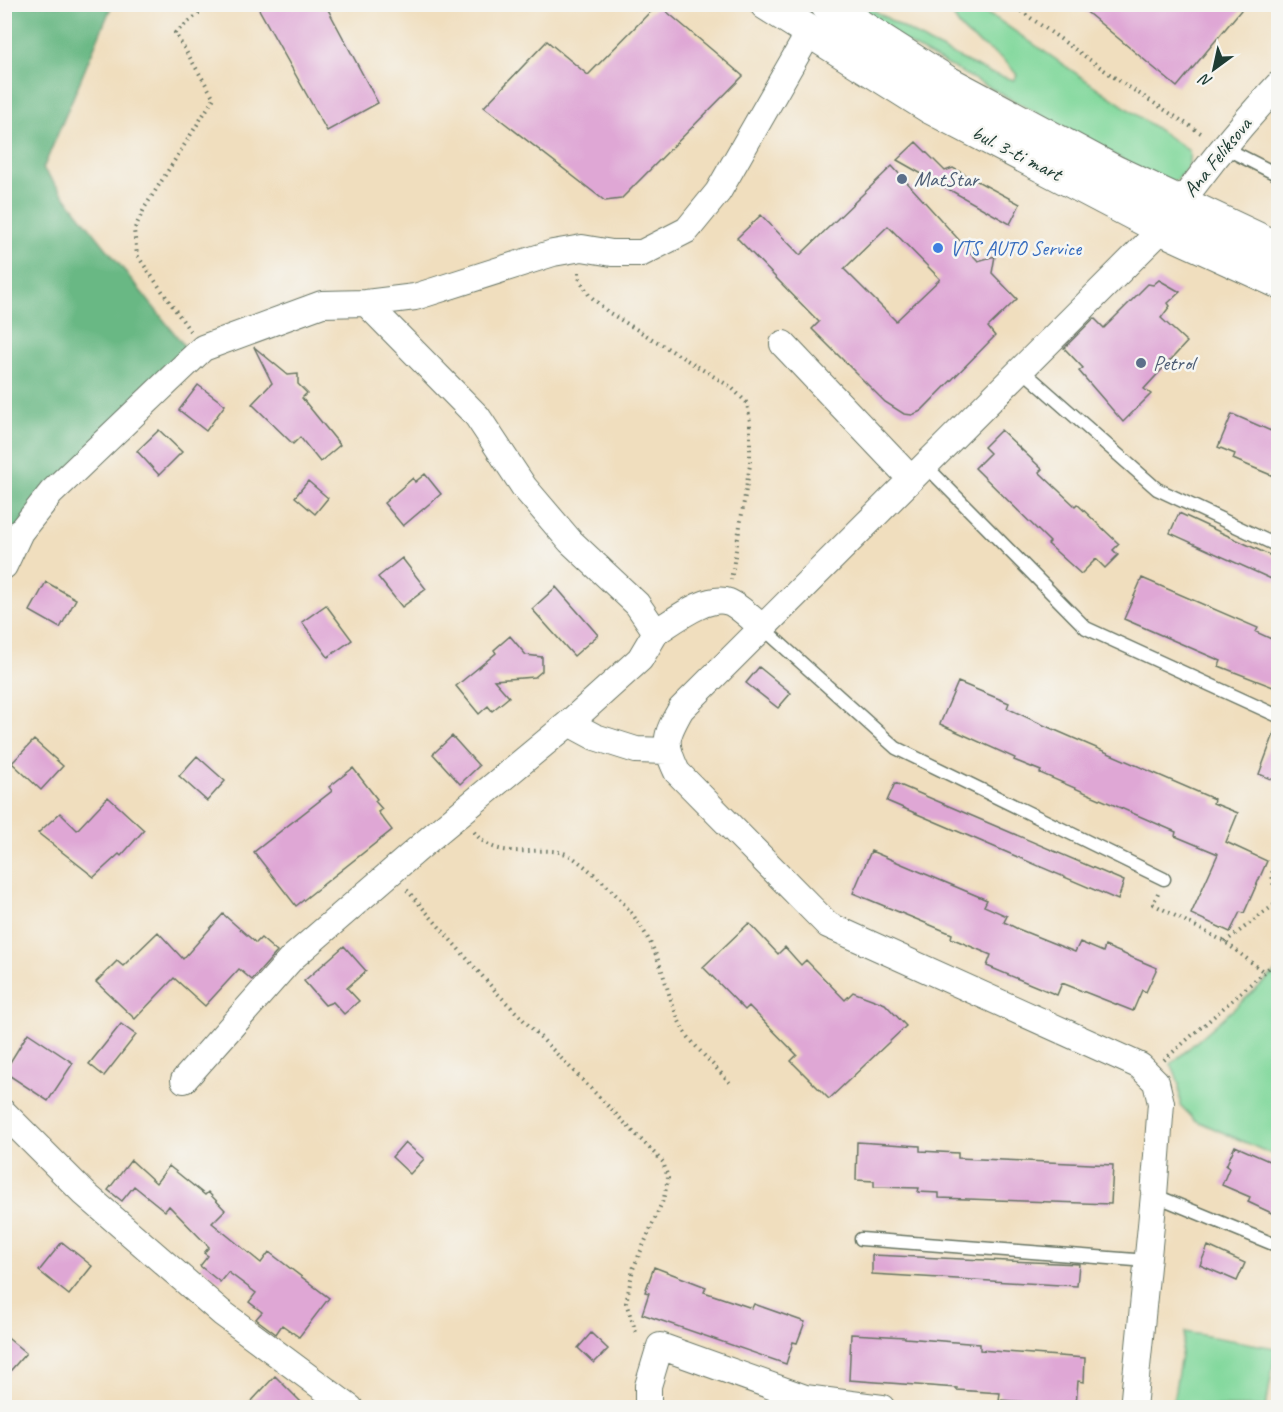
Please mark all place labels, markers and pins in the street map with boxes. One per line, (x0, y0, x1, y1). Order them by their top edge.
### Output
place label: MatStar (914, 166, 980, 192)
marker: MatStar (895, 172, 909, 186)
place label: VTS AUTO Service (950, 235, 1082, 261)
marker: VTS AUTO Service (931, 241, 945, 255)
place label: Petrol (1153, 350, 1198, 376)
marker: Petrol (1134, 356, 1148, 370)

